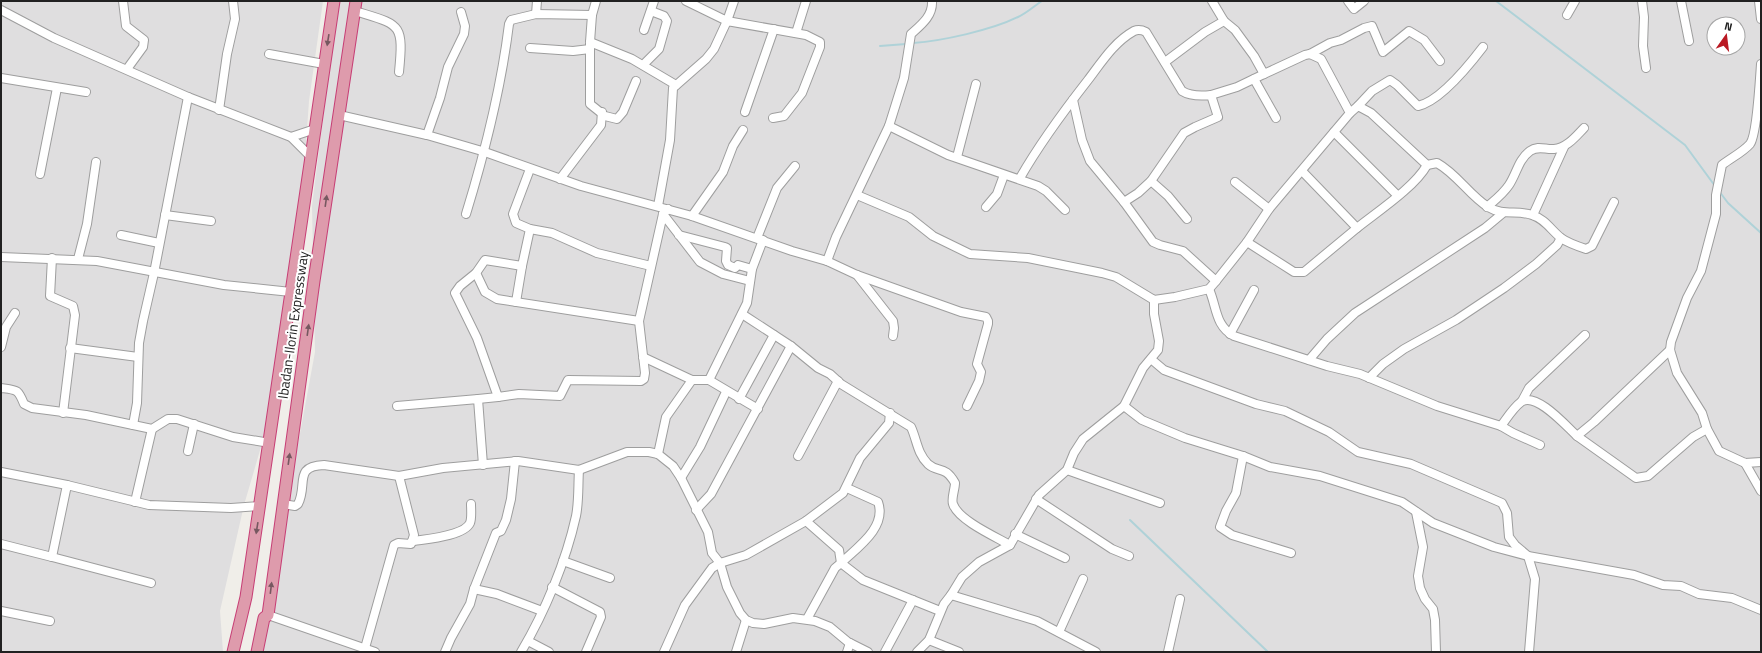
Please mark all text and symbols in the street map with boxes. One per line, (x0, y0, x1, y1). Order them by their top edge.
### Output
north arrow (1706, 16, 1746, 56)
text: N (1723, 18, 1734, 35)
one-way arrow (325, 33, 331, 46)
one-way arrow (323, 195, 329, 208)
street label: Ibadan-Ilorin Expressway (272, 249, 313, 400)
one-way arrow (305, 324, 311, 336)
one-way arrow (286, 453, 292, 465)
one-way arrow (254, 522, 260, 534)
one-way arrow (268, 581, 274, 594)

